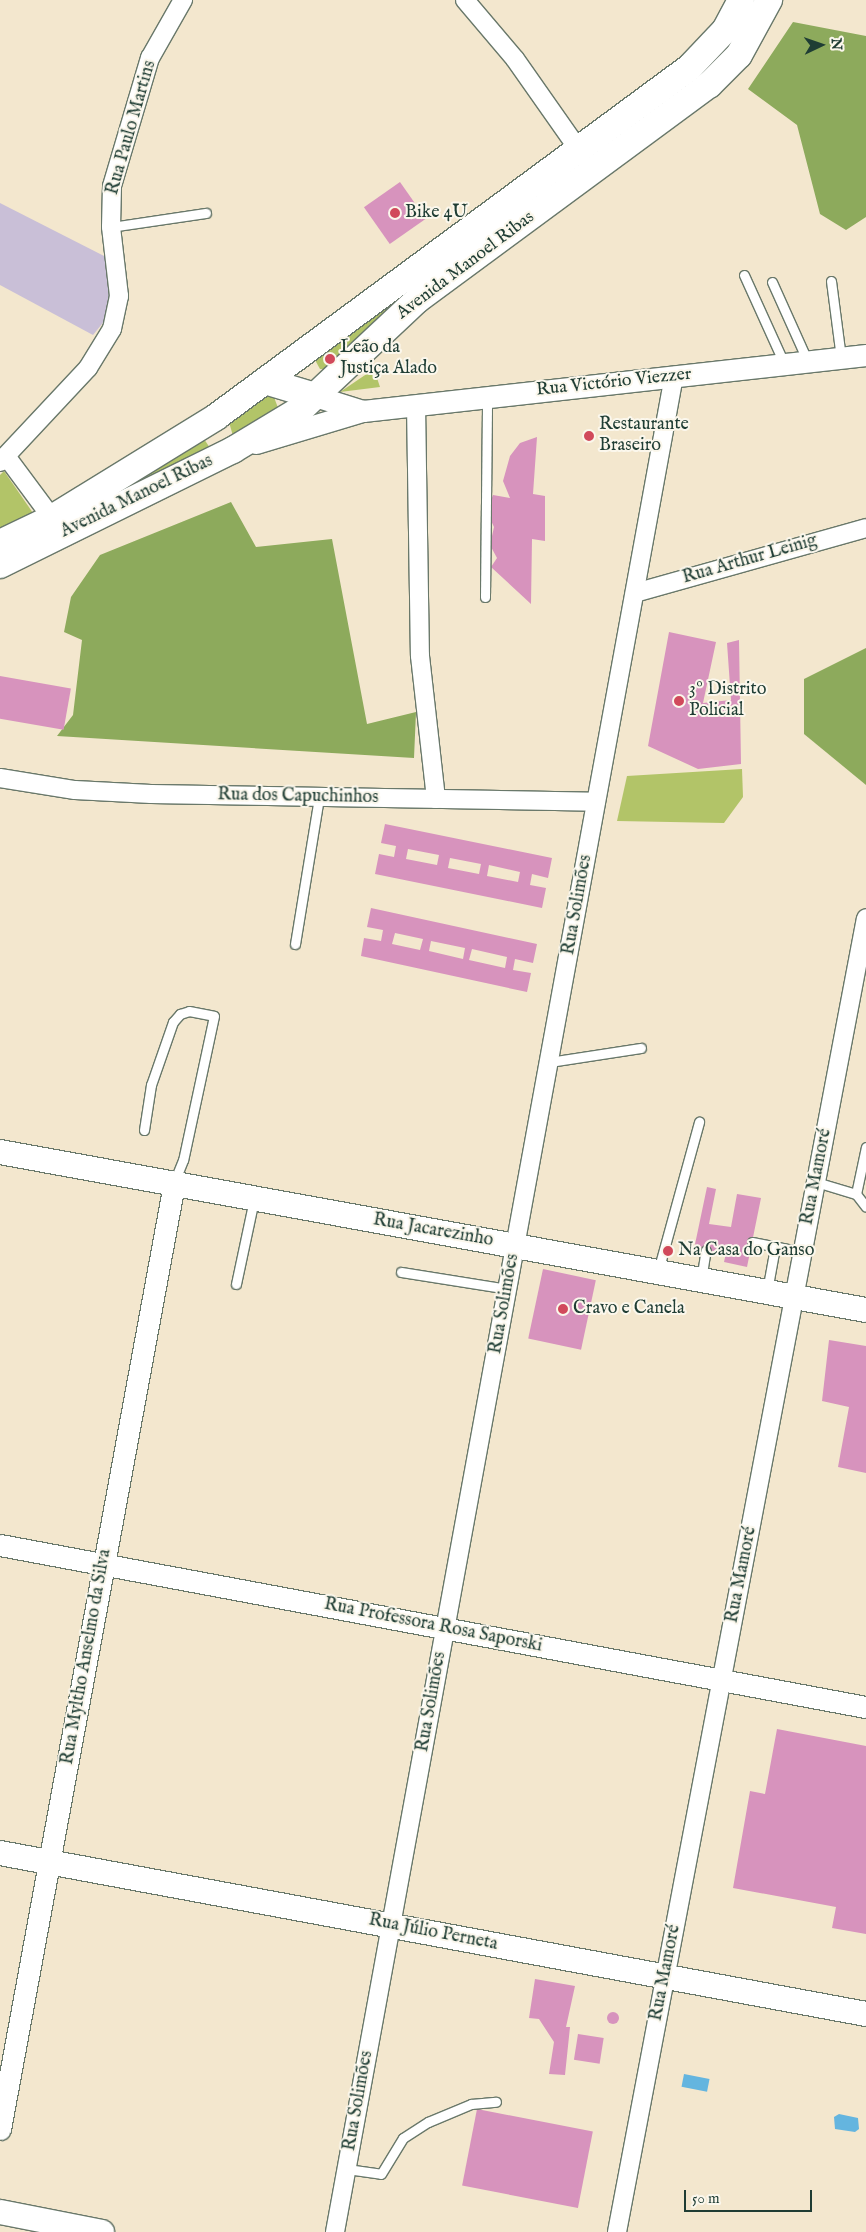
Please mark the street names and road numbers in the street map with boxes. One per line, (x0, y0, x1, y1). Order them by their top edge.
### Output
street label: Rua Paulo Martins (102, 58, 162, 198)
street label: Avenida Manoel Ribas (393, 207, 539, 325)
street label: Rua Victório Viezzer (535, 364, 693, 402)
street label: Avenida Manoel Ribas (57, 451, 217, 543)
street label: Rua Arthur Leinig (680, 530, 820, 590)
street label: Rua dos Capuchinhos (217, 785, 379, 809)
street label: Rua Solimões (559, 853, 597, 957)
street label: Rua Mamoré (797, 1127, 837, 1227)
street label: Rua Jacarezinho (371, 1210, 495, 1252)
street label: Rua Solimões (486, 1252, 524, 1356)
street label: Rua Mamoré (722, 1525, 762, 1625)
street label: Rua Myltho Anselmo da Silva (57, 1547, 117, 1767)
street label: Rua Professora Rosa Saporski (322, 1594, 544, 1658)
street label: Rua Solimões (413, 1650, 451, 1754)
street label: Rua Júlio Perneta (367, 1910, 499, 1956)
street label: Rua Mamoré (646, 1923, 686, 2023)
street label: Rua Solimões (340, 2049, 378, 2153)

